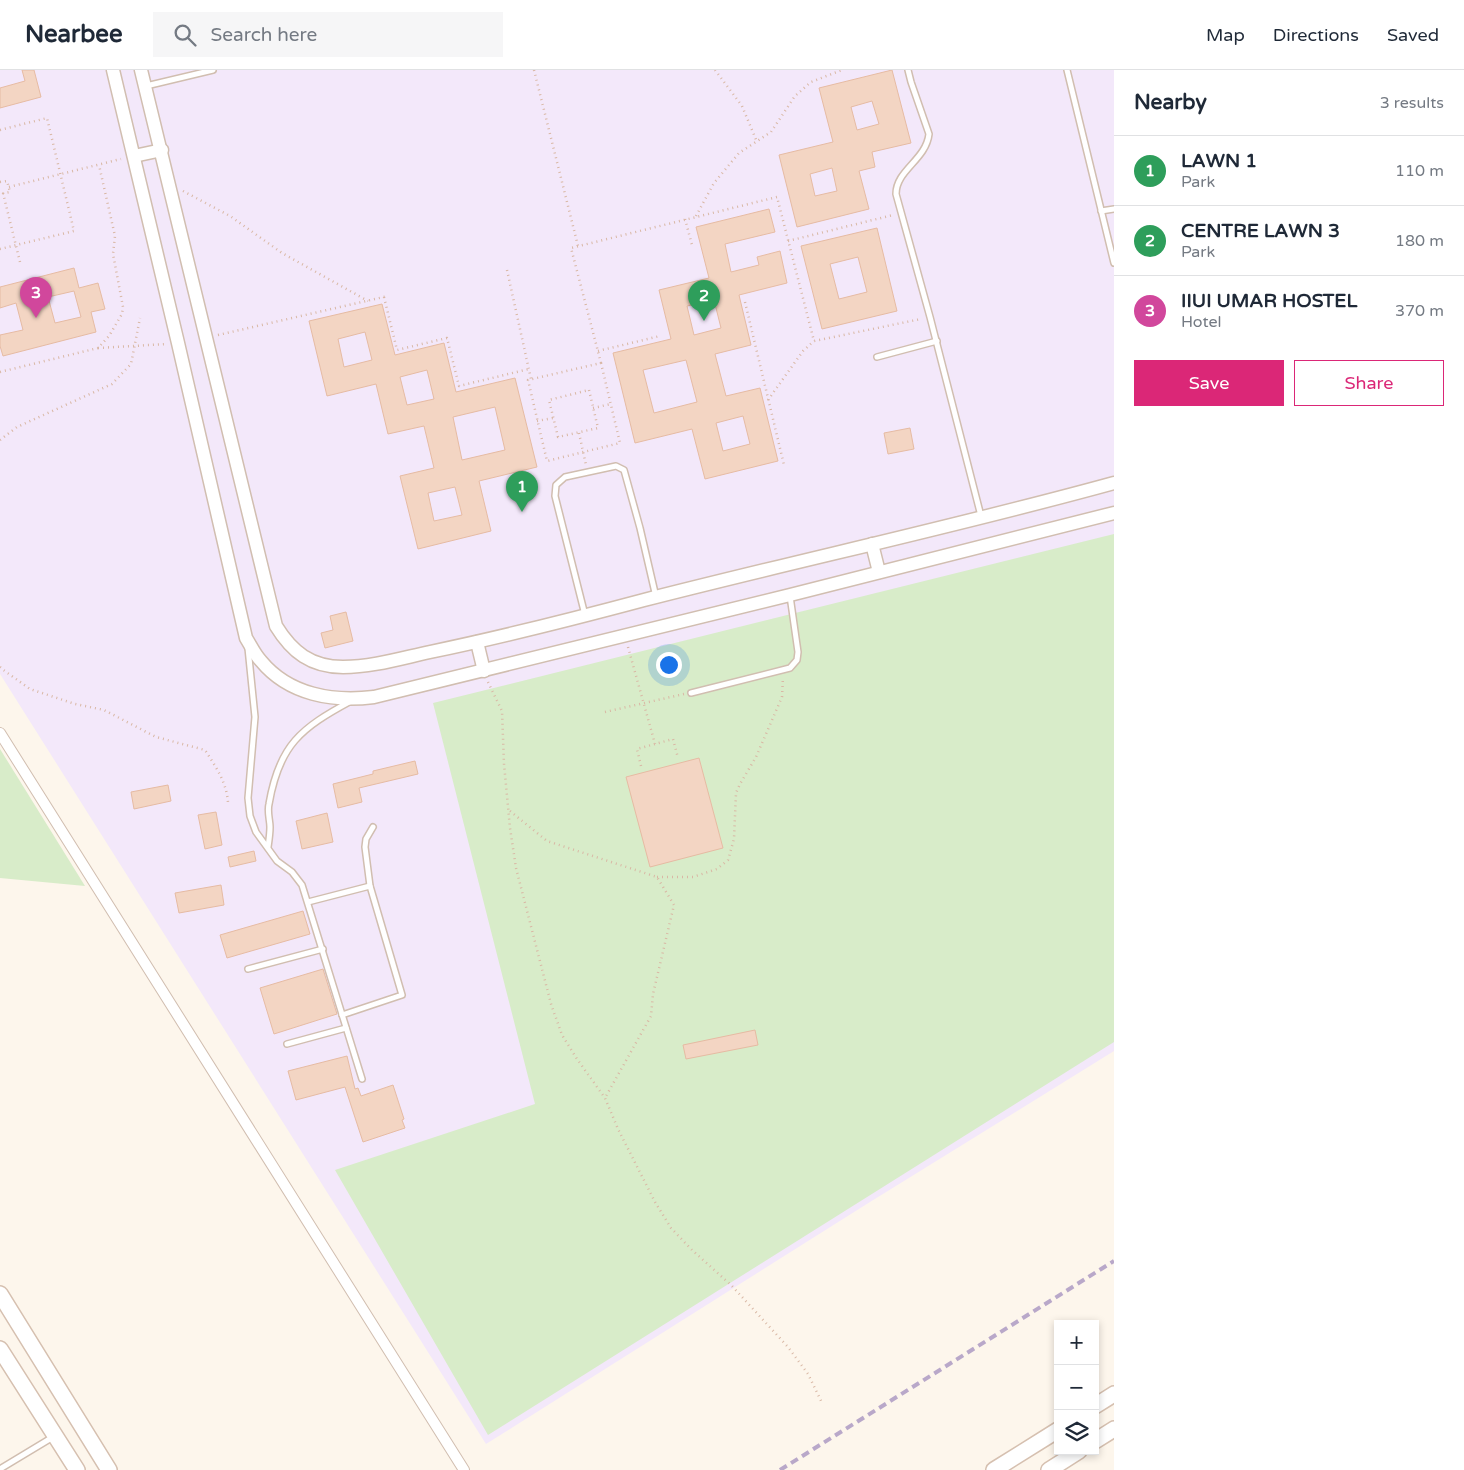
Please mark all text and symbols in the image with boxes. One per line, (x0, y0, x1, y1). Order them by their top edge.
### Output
search box (153, 12, 503, 57)
text: Nearbee (25, 20, 123, 49)
icon: search (171, 21, 199, 49)
text: Search here (211, 24, 317, 46)
text: Map (1206, 24, 1245, 46)
text: Directions (1273, 24, 1359, 46)
text: Saved (1387, 24, 1439, 46)
text: Nearby (1134, 90, 1207, 115)
text: 3 results (1380, 93, 1444, 113)
text: LAWN 1 (1181, 150, 1257, 172)
text: 1 (1145, 161, 1155, 181)
text: 110 m (1395, 161, 1444, 181)
text: Park (1181, 172, 1215, 192)
text: CENTRE LAWN 3 (1181, 220, 1340, 242)
text: 2 (1145, 231, 1155, 251)
text: 180 m (1395, 231, 1444, 251)
text: Park (1181, 242, 1215, 262)
pin: 3 (20, 277, 52, 318)
pin: 2 (688, 280, 720, 321)
text: IIUI UMAR HOSTEL (1181, 290, 1357, 312)
text: 3 (1145, 301, 1155, 321)
text: 370 m (1395, 301, 1444, 321)
text: Hotel (1181, 312, 1222, 332)
button: Save (1134, 360, 1284, 406)
button: Share (1294, 360, 1444, 406)
pin: 1 (506, 471, 538, 512)
your location (656, 652, 682, 678)
map controls (1054, 1320, 1099, 1455)
button: + (1054, 1320, 1099, 1365)
button: − (1054, 1365, 1099, 1410)
button: layers (1054, 1410, 1099, 1455)

